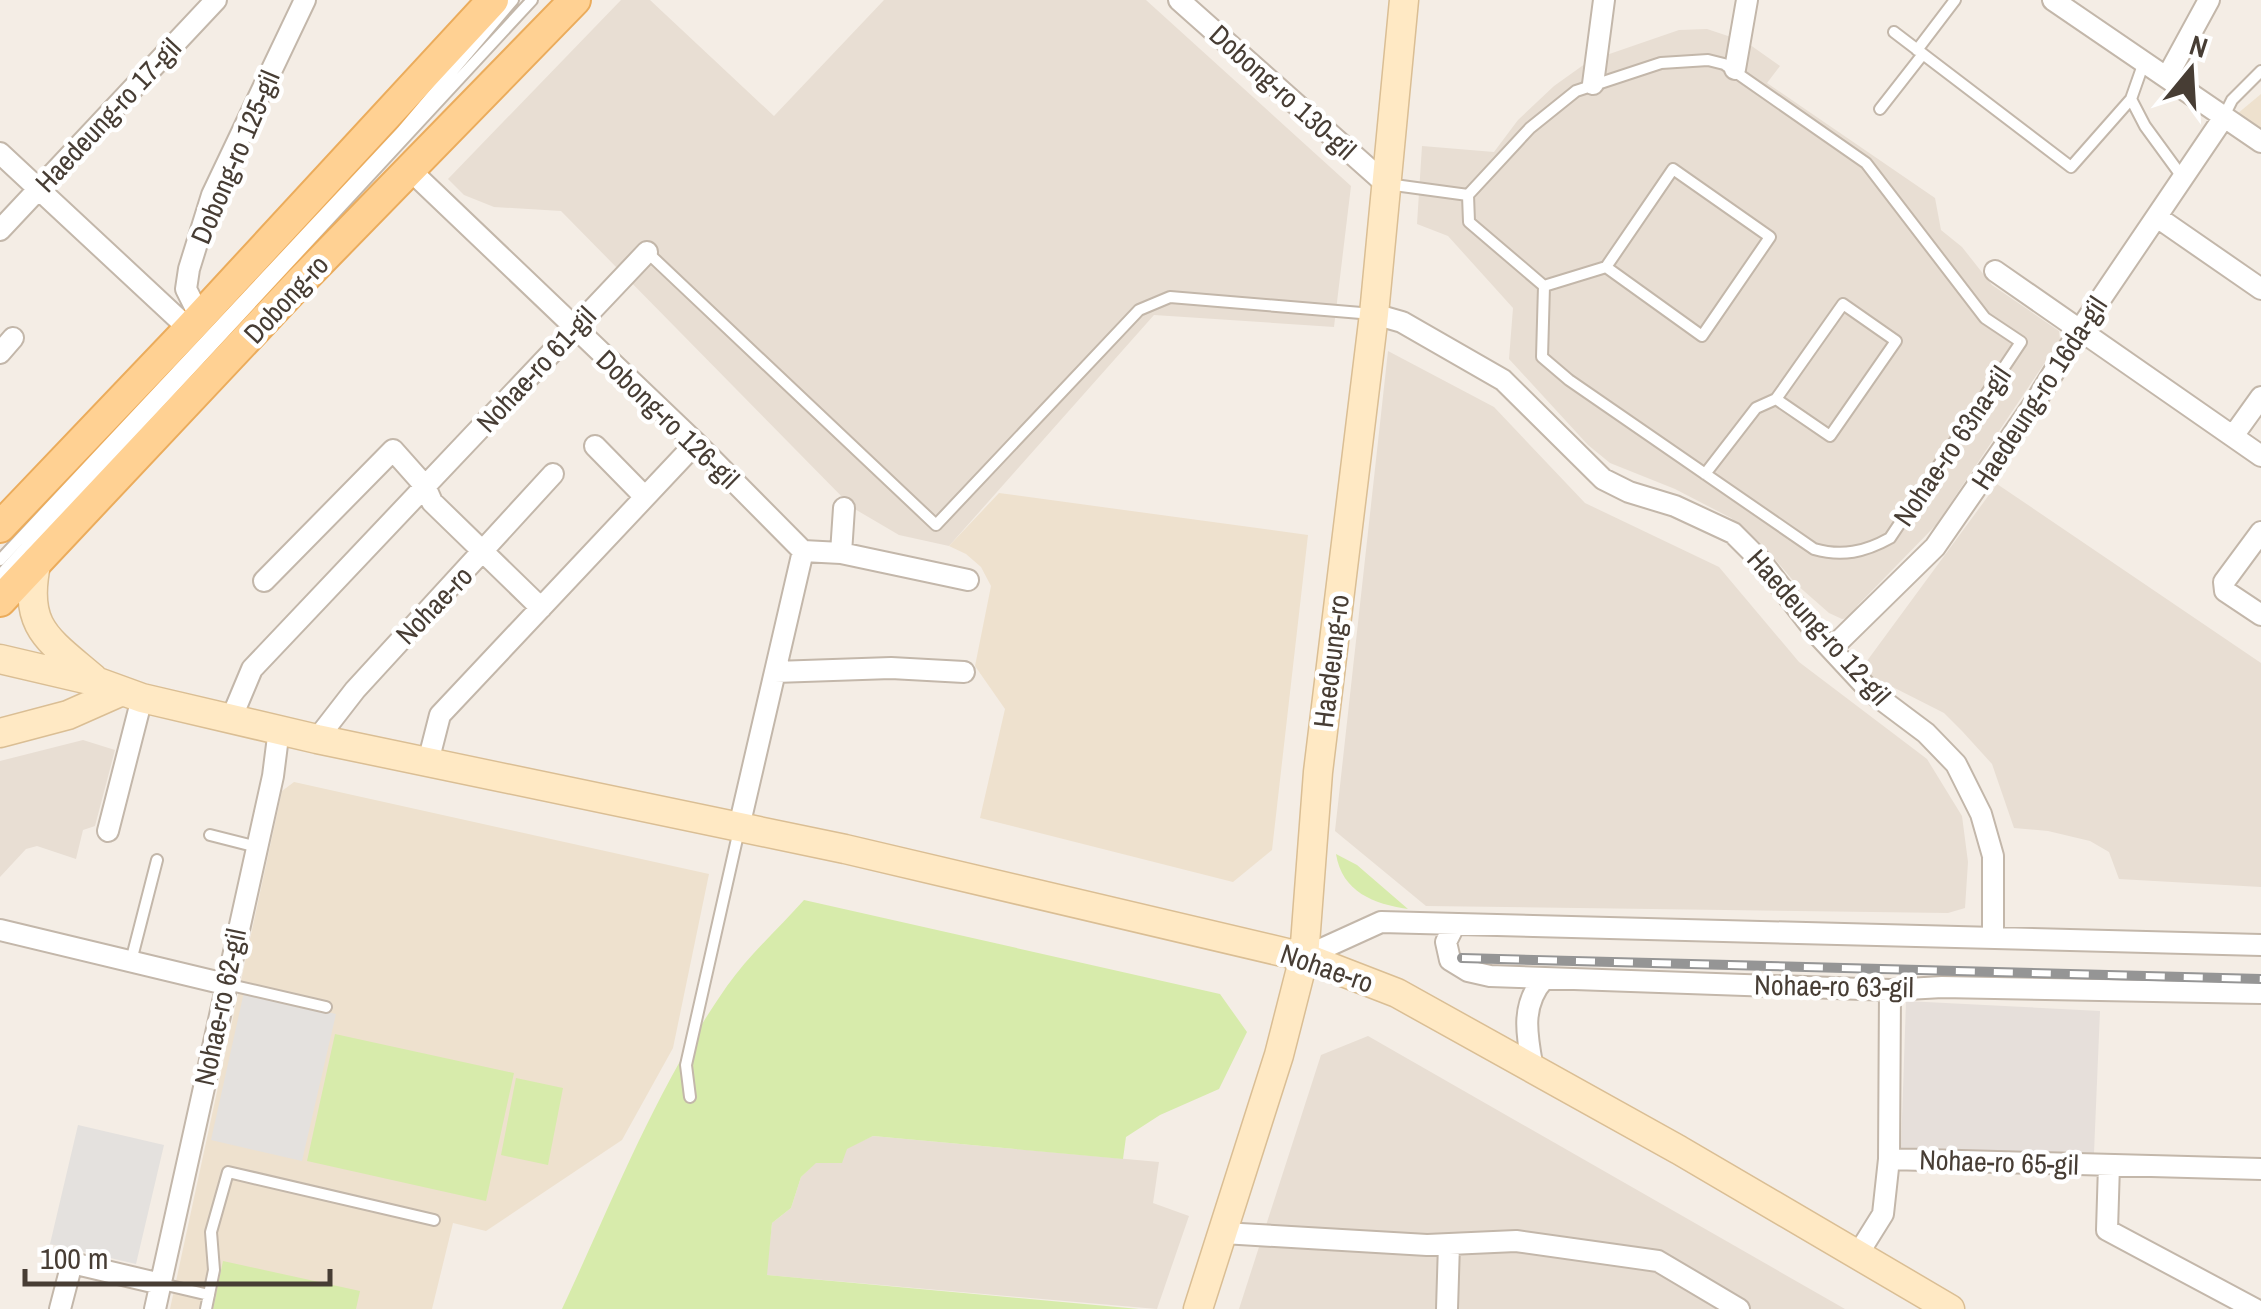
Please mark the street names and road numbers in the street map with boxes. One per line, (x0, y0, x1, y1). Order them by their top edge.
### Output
street label: Dobong-ro 130-gil (1202, 16, 1364, 168)
street label: Haedeung-ro 17-gil (27, 30, 189, 200)
street label: Dobong-ro 125-gil (181, 64, 289, 250)
street label: Dobong-ro (235, 246, 337, 352)
street label: Haedeung-ro 16da-gil (1962, 289, 2116, 497)
street label: Nohae-ro 61-gil (468, 298, 604, 440)
street label: Dobong-ro 126-gil (588, 341, 748, 497)
street label: Nohae-ro 63na-gil (1885, 359, 2019, 533)
street label: Haedeung-ro 12-gil (1739, 541, 1899, 713)
street label: Nohae-ro (387, 557, 481, 653)
street label: Haedeung-ro (1304, 592, 1358, 730)
street label: Nohae-ro 62-gil (185, 925, 255, 1089)
street label: Nohae-ro (1276, 934, 1378, 1002)
street label: Nohae-ro 63-gil (1754, 966, 1914, 1006)
street label: Nohae-ro 65-gil (1919, 1140, 2079, 1184)

